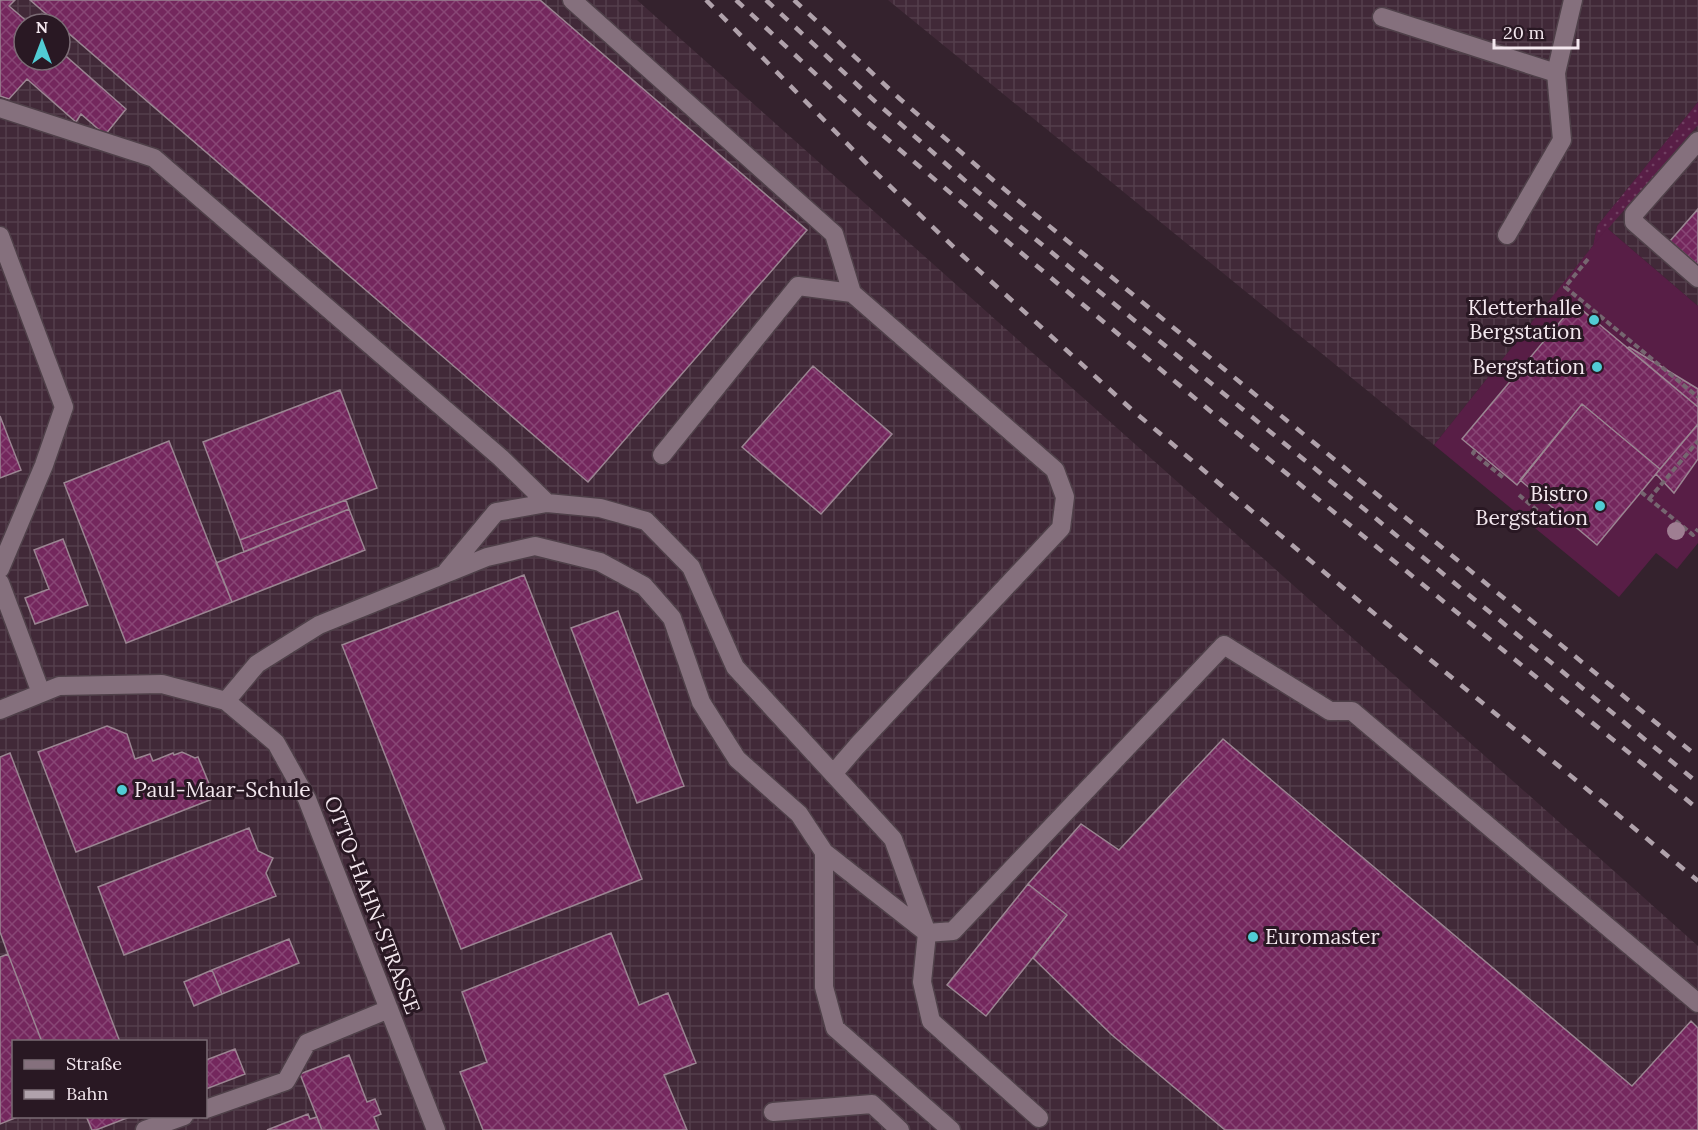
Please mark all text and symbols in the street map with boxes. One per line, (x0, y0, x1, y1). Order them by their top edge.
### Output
north arrow (12, 12, 72, 72)
scale bar (1494, 12, 1578, 50)
text: N (36, 17, 48, 37)
text: 20 m (1503, 21, 1545, 44)
place label: Kletterhalle Bergstation (1468, 294, 1582, 345)
marker: Kletterhalle Bergstation (1587, 313, 1601, 327)
place label: Bergstation (1472, 353, 1585, 380)
marker: Bergstation (1590, 360, 1604, 374)
place label: Bistro Bergstation (1475, 480, 1588, 531)
marker: Bistro Bergstation (1593, 499, 1607, 513)
place label: Paul-Maar-Schule (134, 776, 311, 803)
marker: Paul-Maar-Schule (115, 783, 129, 797)
street label: OTTO-HAHN-STRASSE (318, 792, 426, 1018)
place label: Euromaster (1265, 923, 1380, 950)
marker: Euromaster (1246, 930, 1260, 944)
legend (12, 1040, 207, 1118)
text: Straße (66, 1052, 122, 1075)
text: Bahn (66, 1082, 108, 1105)

